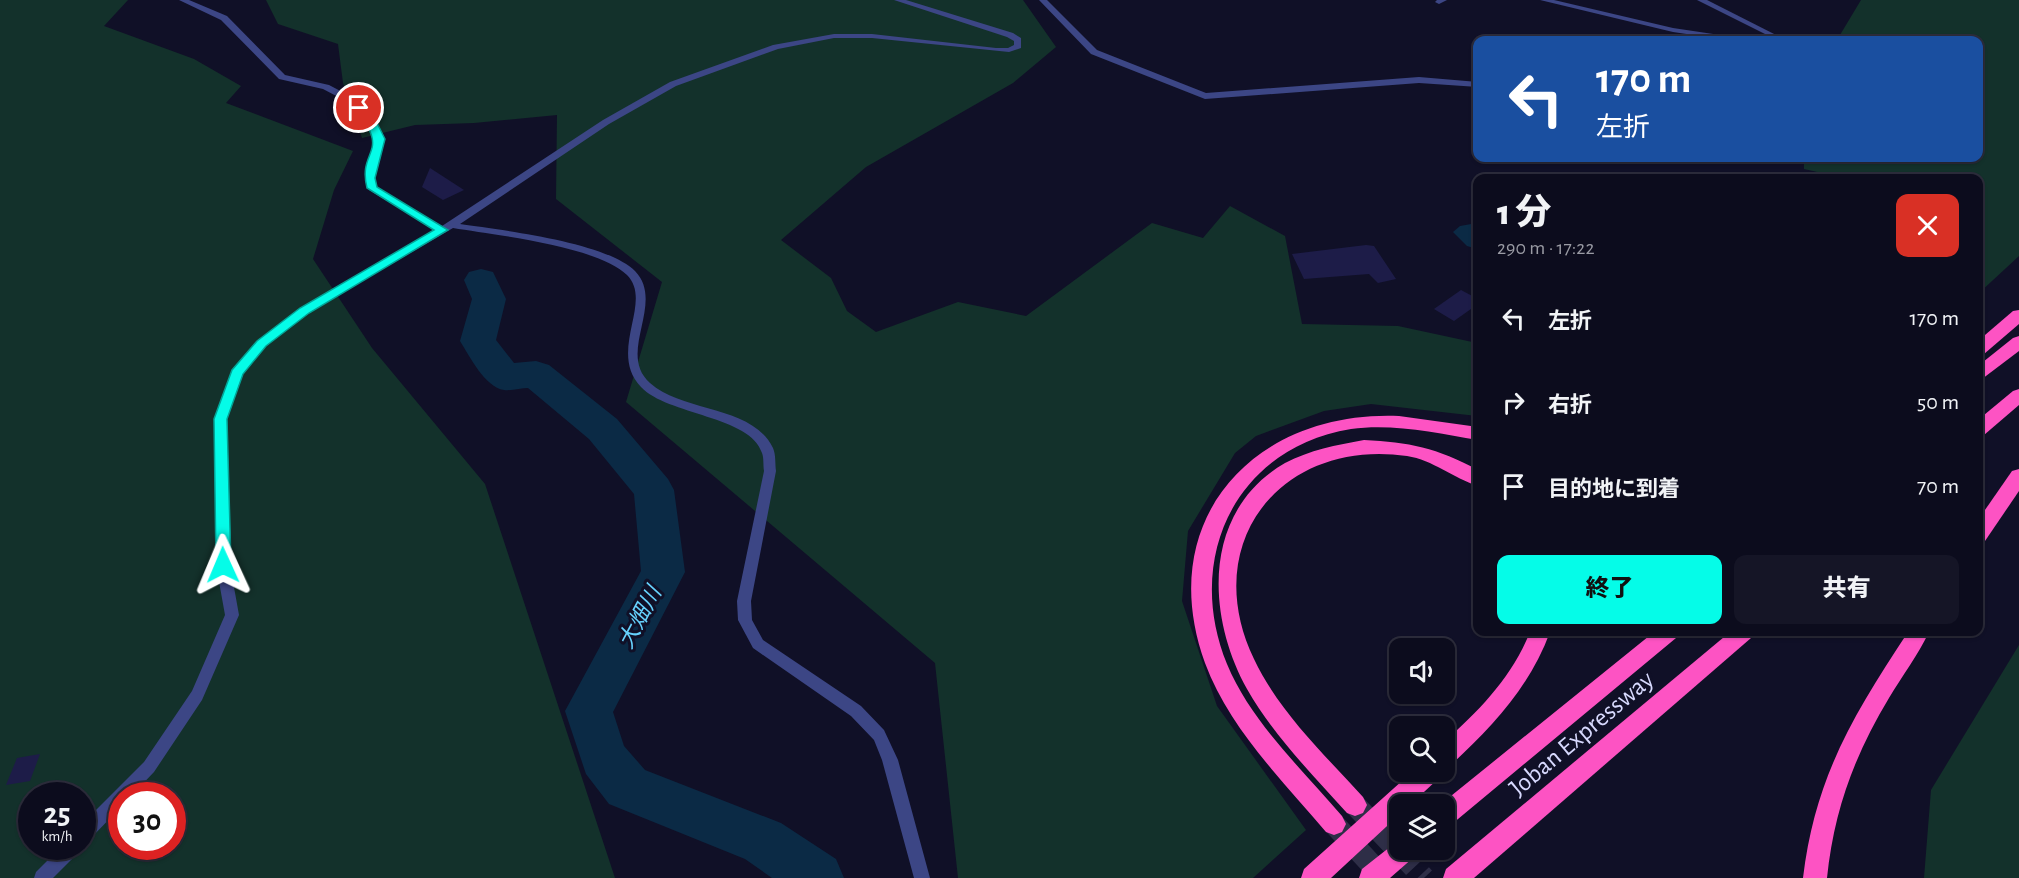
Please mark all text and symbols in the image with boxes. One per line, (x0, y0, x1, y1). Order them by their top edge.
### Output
text: 170 m (1596, 58, 1691, 100)
icon: left (1497, 60, 1575, 138)
pin (333, 82, 384, 133)
icon: arrive (342, 91, 375, 124)
text: 左折 (1596, 114, 1650, 141)
button: close (1896, 194, 1959, 257)
text: 1 分 (1497, 195, 1551, 231)
text: 290 m · 17:22 (1497, 238, 1595, 258)
icon: left (1497, 302, 1530, 335)
text: 170 m (1909, 307, 1959, 329)
text: 左折 (1548, 310, 1592, 332)
icon: right (1497, 386, 1530, 419)
text: 50 m (1917, 391, 1959, 413)
text: 右折 (1548, 394, 1592, 416)
icon: arrive (1497, 470, 1530, 503)
text: 70 m (1917, 475, 1959, 497)
text: 目的地に到着 (1548, 478, 1680, 500)
position arrow (191, 533, 255, 597)
button: 終了 (1497, 555, 1722, 624)
button: 共有 (1734, 555, 1959, 624)
water label: 大畑川 (614, 581, 666, 652)
map controls (1389, 638, 1455, 860)
button: sound (1389, 638, 1455, 704)
street label: Joban Expressway (1505, 666, 1659, 801)
button: search (1389, 716, 1455, 782)
speed limit sign: 30 (108, 782, 186, 860)
button: layers (1389, 794, 1455, 860)
text: 25 (43, 799, 71, 829)
text: km/h (42, 829, 72, 844)

